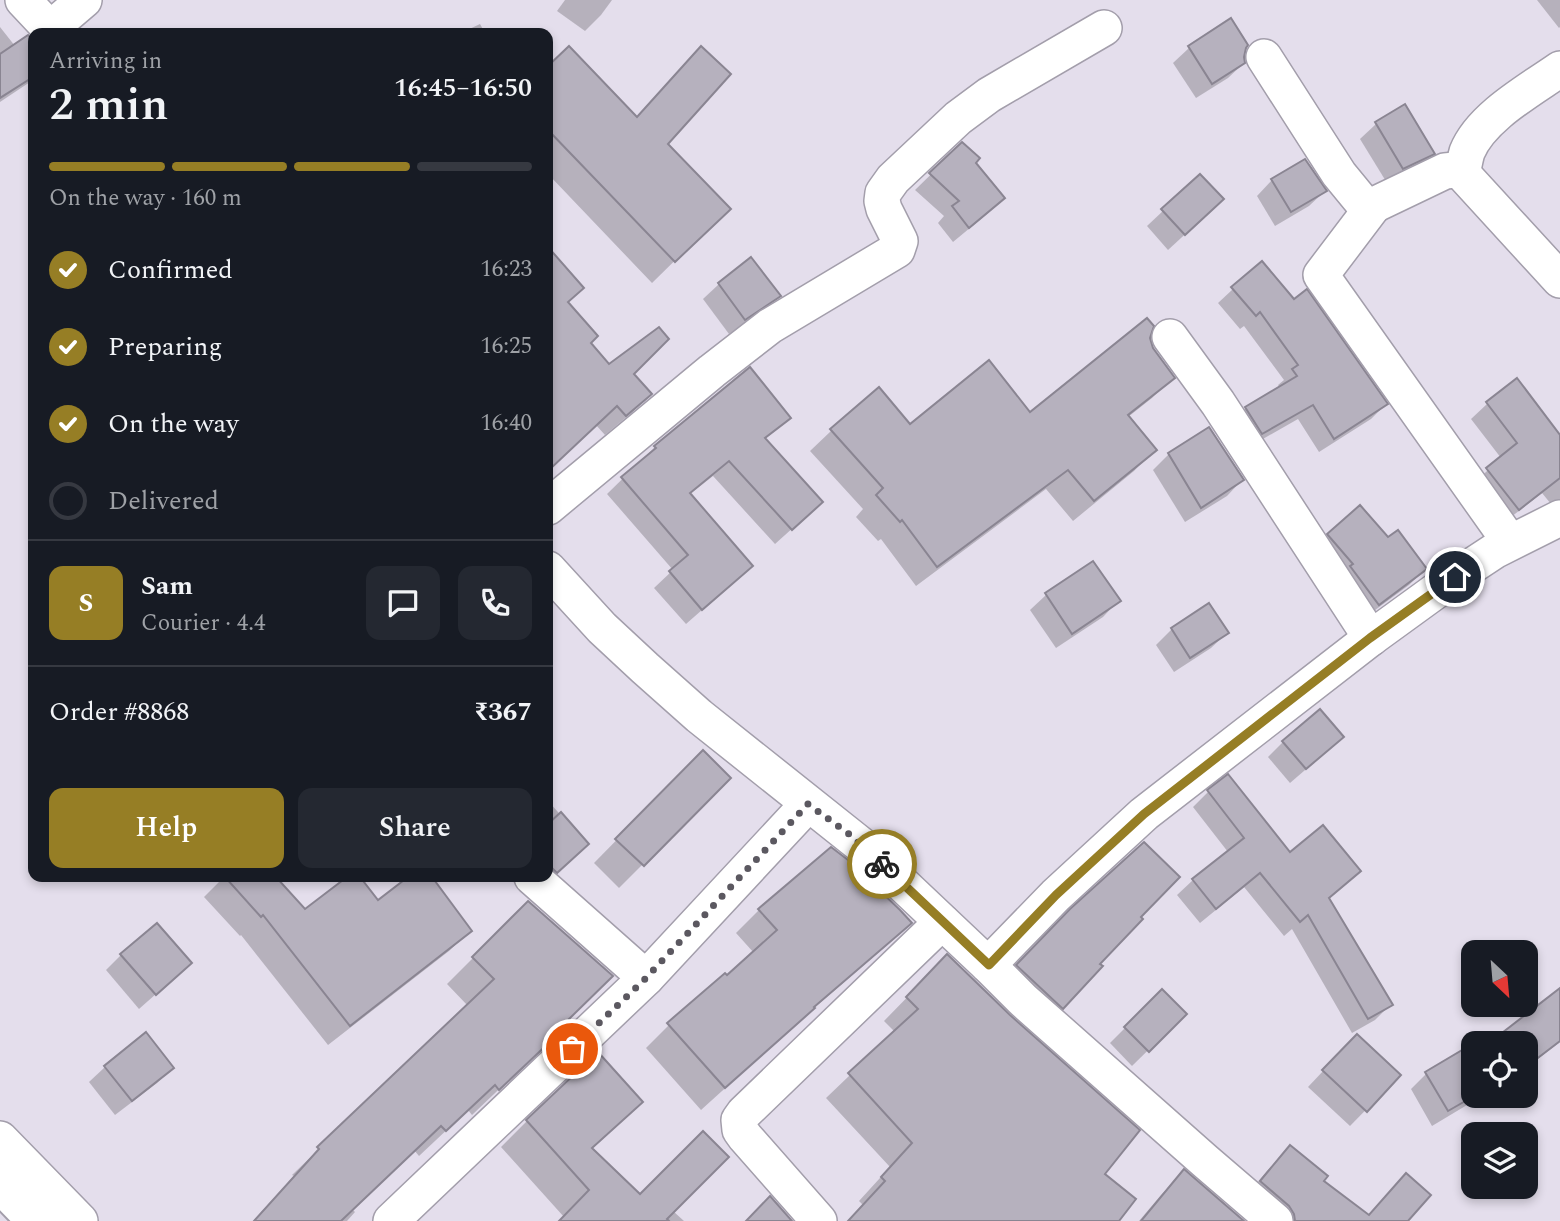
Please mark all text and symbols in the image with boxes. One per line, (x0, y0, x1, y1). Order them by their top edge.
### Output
text: Arriving in (49, 44, 162, 79)
text: 16:45–16:50 (394, 68, 532, 108)
text: 2 min (49, 70, 168, 140)
text: On the way · 160 m (49, 181, 242, 216)
text: Confirmed (108, 250, 233, 290)
icon: check (49, 251, 87, 289)
text: 16:23 (480, 252, 532, 287)
text: Preparing (108, 327, 222, 367)
icon: check (49, 328, 87, 366)
text: 16:25 (480, 329, 532, 364)
text: On the way (108, 404, 239, 444)
icon: check (49, 405, 87, 443)
text: 16:40 (480, 406, 532, 441)
text: Delivered (108, 481, 219, 521)
pin (1425, 547, 1485, 607)
icon: home (1436, 558, 1474, 596)
text: Sam (141, 566, 193, 606)
button: chat (366, 566, 440, 640)
button: phone (458, 566, 532, 640)
text: S (79, 583, 93, 623)
text: Courier · 4.4 (141, 606, 266, 641)
text: Order #8868 (49, 692, 189, 732)
text: ₹367 (474, 692, 532, 732)
button: Help (49, 788, 284, 868)
button: Share (298, 788, 532, 868)
courier (847, 829, 917, 899)
icon: bike (863, 845, 901, 883)
north arrow (1461, 940, 1538, 1017)
map controls (1461, 940, 1538, 1199)
pin (542, 1019, 602, 1079)
icon: bag (553, 1030, 591, 1068)
button: locate (1461, 1031, 1538, 1108)
button: layers (1461, 1122, 1538, 1199)

